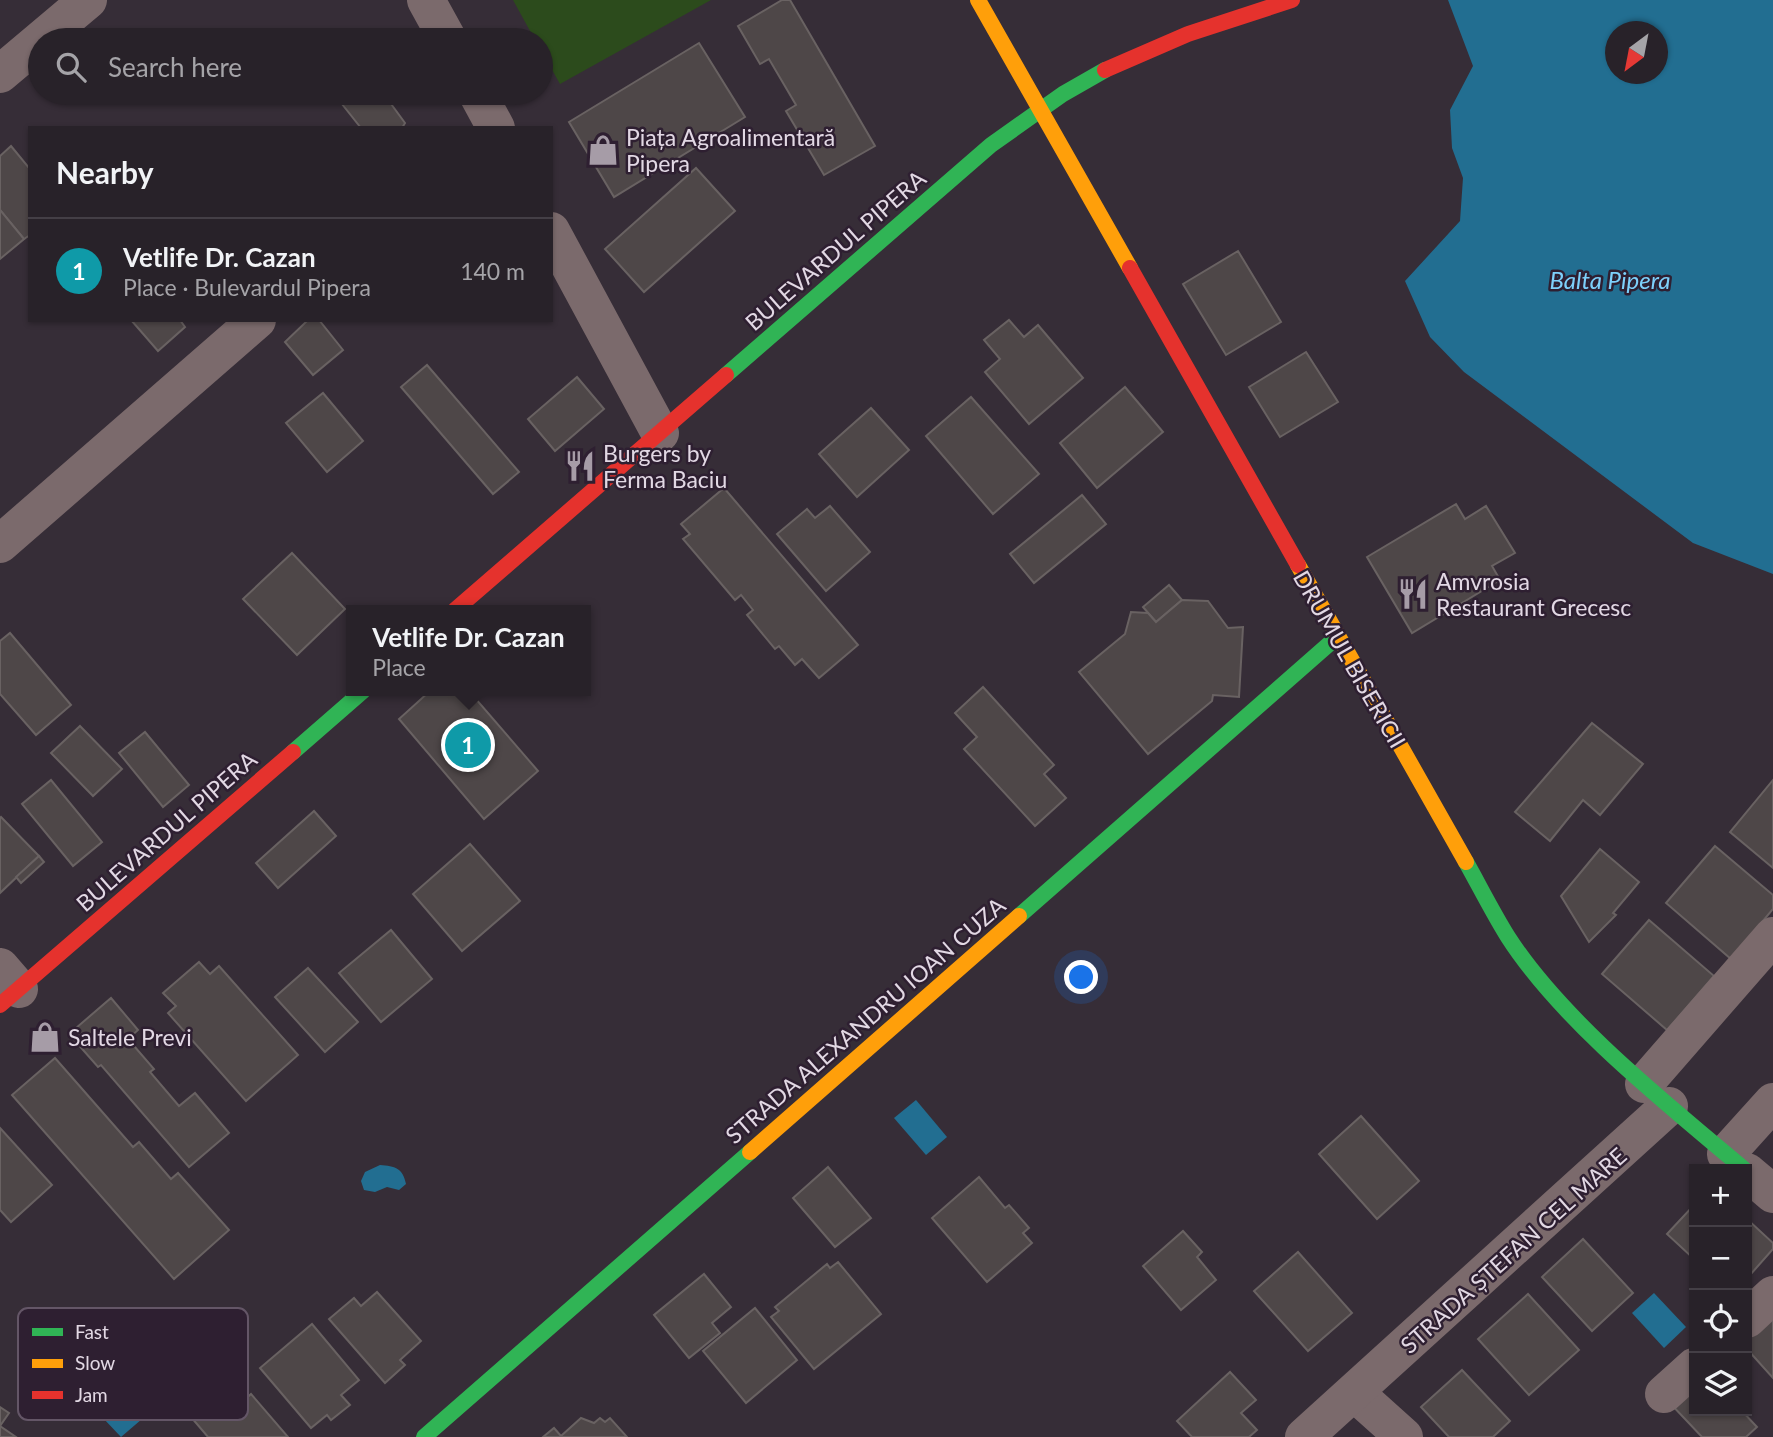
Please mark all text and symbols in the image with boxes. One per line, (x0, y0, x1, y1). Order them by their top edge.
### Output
north arrow (1605, 21, 1668, 84)
search box (28, 28, 553, 105)
icon: search (52, 48, 90, 86)
text: Search here (108, 51, 242, 83)
place label: Piața Agroalimentară Pipera (626, 123, 835, 177)
shop icon: Piața Agroalimentară Pipera (586, 133, 620, 167)
text: Nearby (56, 154, 154, 190)
street label: BULEVARDUL PIPERA (739, 164, 931, 336)
text: Vetlife Dr. Cazan (123, 241, 316, 273)
text: 1 (72, 257, 86, 285)
text: 140 m (460, 257, 525, 285)
water label: Balta Pipera (1549, 265, 1671, 294)
text: Place · Bulevardul Pipera (123, 273, 371, 301)
place label: Burgers by Ferma Baciu (603, 439, 727, 493)
restaurant icon: Burgers by Ferma Baciu (563, 449, 597, 483)
street label: DRUMUL BISERICII (1288, 565, 1412, 753)
place label: Amvrosia Restaurant Grecesc (1436, 567, 1631, 621)
restaurant icon: Amvrosia Restaurant Grecesc (1396, 577, 1430, 611)
popup (346, 605, 591, 696)
text: Vetlife Dr. Cazan (372, 621, 565, 653)
text: Place (372, 653, 426, 681)
pin: 1 (445, 719, 491, 771)
street label: BULEVARDUL PIPERA (70, 745, 262, 917)
street label: STRADA ALEXANDRU IOAN CUZA (719, 891, 1011, 1149)
your location (1064, 960, 1098, 994)
shop icon: Saltele Previ (28, 1020, 62, 1054)
place label: Saltele Previ (68, 1023, 192, 1051)
street label: STRADA ȘTEFAN CEL MARE (1394, 1141, 1632, 1359)
map controls (1689, 1164, 1752, 1416)
button: + (1689, 1164, 1752, 1227)
button: − (1689, 1227, 1752, 1290)
button: locate (1689, 1290, 1752, 1353)
legend (18, 1308, 248, 1420)
text: Fast (75, 1320, 109, 1343)
text: Slow (75, 1351, 115, 1374)
button: layers (1689, 1353, 1752, 1416)
text: Jam (75, 1383, 108, 1406)

